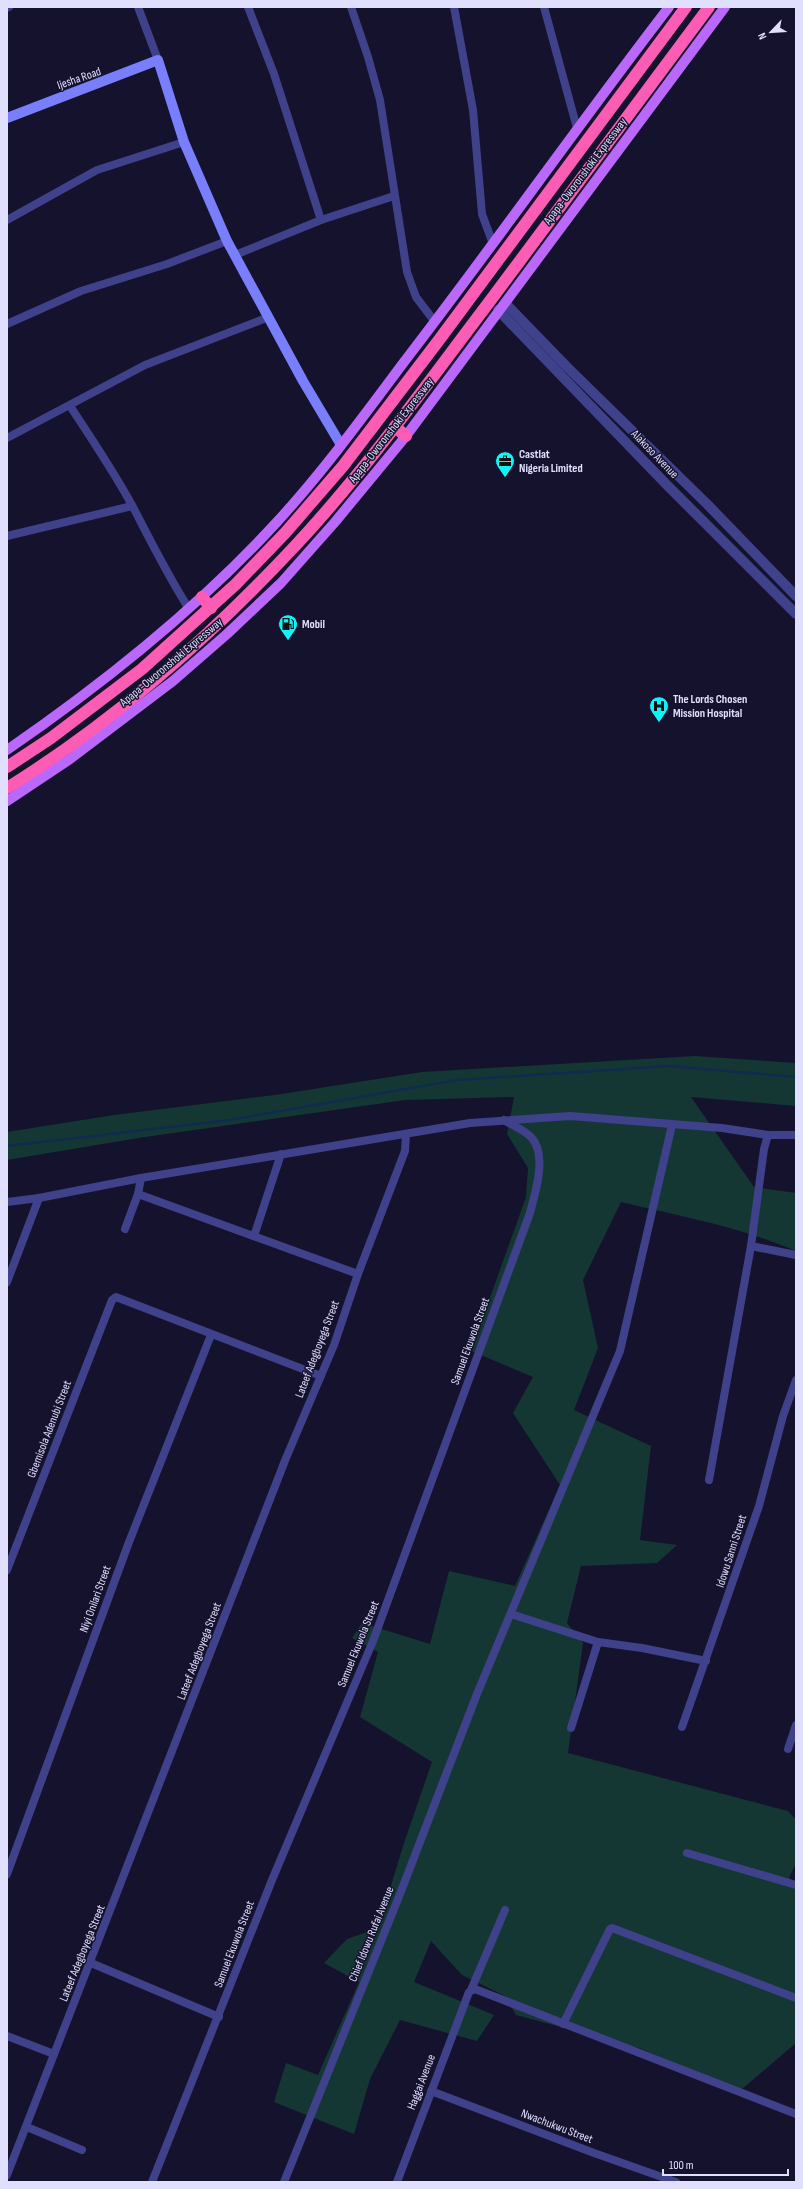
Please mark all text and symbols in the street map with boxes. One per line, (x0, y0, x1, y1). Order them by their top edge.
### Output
north arrow (751, 12, 791, 52)
text: N (755, 30, 770, 41)
street label: Ijesha Road (55, 64, 103, 93)
street label: Apapa-Oworonshoki Expressway (540, 115, 631, 228)
street label: Apapa-Oworonshoki Expressway (345, 374, 437, 487)
street label: Alakoso Avenue (627, 426, 682, 482)
place label: Castlat Nigeria Limited (519, 447, 583, 476)
office icon: Castlat Nigeria Limited (494, 450, 516, 478)
fuel station icon: Mobil (277, 613, 299, 641)
street label: Apapa-Oworonshoki Expressway (116, 615, 226, 710)
place label: Mobil (302, 617, 325, 632)
place label: The Lords Chosen Mission Hospital (673, 692, 747, 721)
hospital icon: The Lords Chosen Mission Hospital (648, 695, 670, 723)
street label: Samuel Ekuwola Street (448, 1295, 493, 1387)
street label: Lateef Adegboyega Street (292, 1298, 343, 1400)
street label: Gbemisola Adenubi Street (24, 1378, 75, 1480)
street label: Idowu Sanni Street (713, 1513, 750, 1589)
street label: Niyi Onilari Street (76, 1563, 115, 1635)
street label: Samuel Ekuwola Street (334, 1599, 383, 1690)
street label: Lateef Adegboyega Street (174, 1600, 225, 1702)
street label: Chief Idowu Rufai Avenue (346, 1884, 397, 1984)
street label: Samuel Ekuwola Street (211, 1898, 258, 1990)
street label: Lateef Adegboyega Street (56, 1902, 109, 2004)
street label: Haggai Avenue (404, 2052, 439, 2112)
street label: Nwachukwu Street (519, 2106, 595, 2147)
scale bar (663, 2151, 788, 2177)
text: 100 m (669, 2158, 694, 2173)

